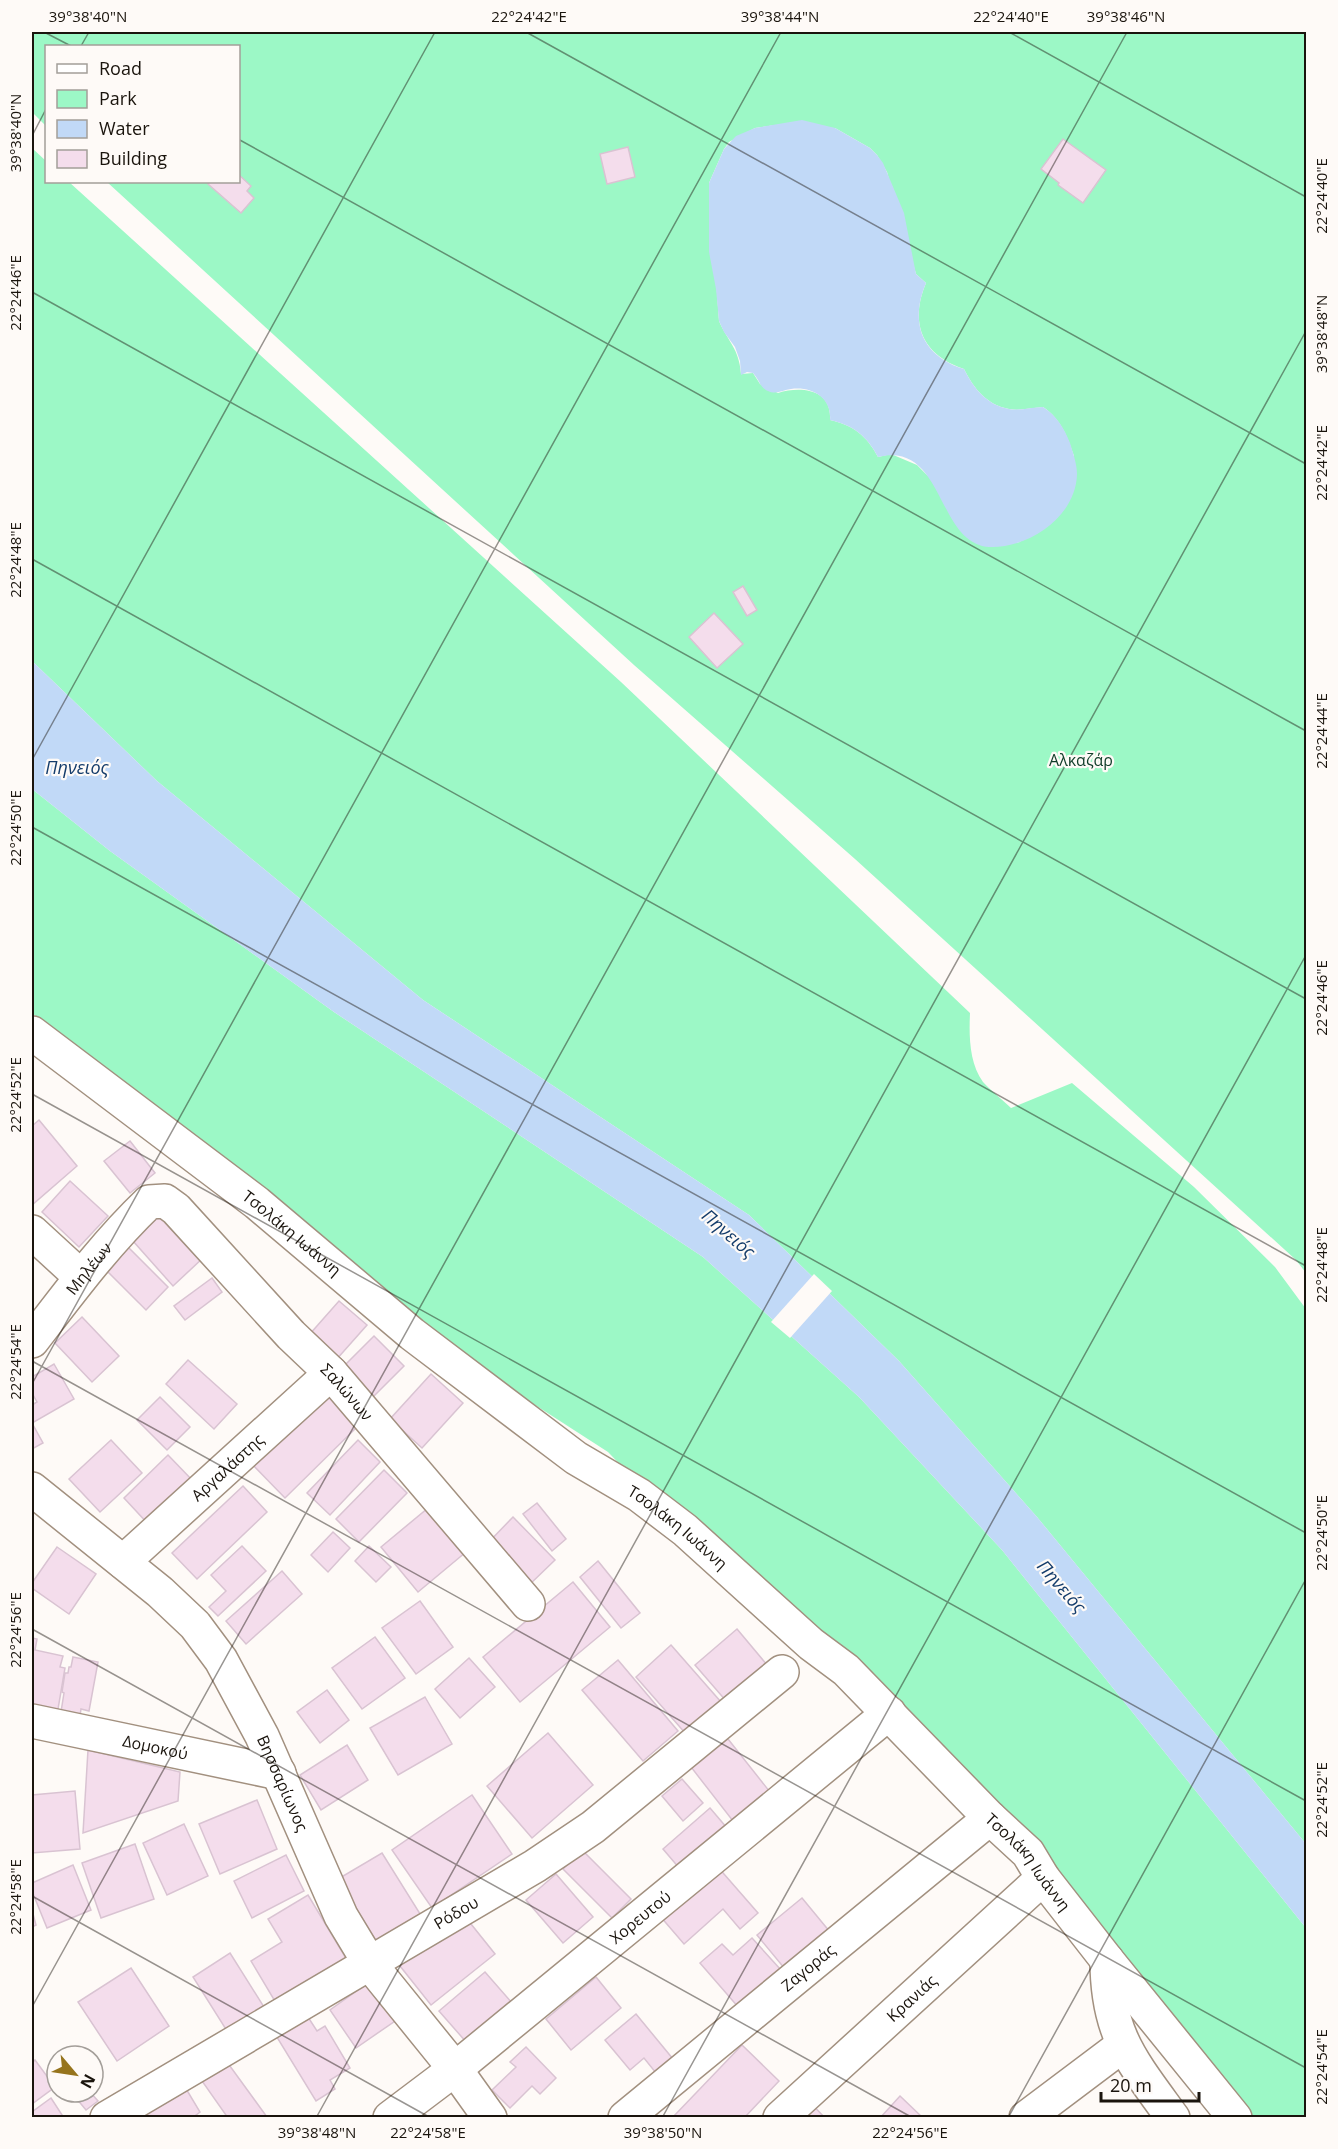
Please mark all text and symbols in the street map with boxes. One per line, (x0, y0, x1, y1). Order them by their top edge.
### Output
text: 39°38'40"N (49, 6, 127, 26)
text: 22°24'42"E (491, 6, 567, 26)
text: 39°38'44"N (741, 6, 819, 26)
text: 22°24'40"E (973, 6, 1049, 26)
text: 39°38'46"N (1087, 6, 1165, 26)
legend (45, 45, 240, 183)
text: Road (99, 56, 142, 80)
text: Park (99, 86, 137, 110)
text: 39°38'40"N (5, 94, 25, 172)
text: Water (99, 116, 150, 140)
text: Building (99, 146, 167, 170)
text: 22°24'40"E (1311, 158, 1331, 234)
text: 22°24'46"E (5, 255, 25, 331)
text: 39°38'48"N (1311, 295, 1331, 373)
text: 22°24'42"E (1311, 425, 1331, 501)
text: 22°24'48"E (5, 522, 25, 598)
text: 22°24'44"E (1311, 693, 1331, 769)
park label: Αλκαζάρ (1049, 749, 1113, 771)
water label: Πηνειός (45, 755, 110, 779)
text: 22°24'50"E (5, 790, 25, 866)
text: 22°24'46"E (1311, 960, 1331, 1036)
text: 22°24'52"E (5, 1057, 25, 1133)
street label: Τσολάκη Ιωάννη (238, 1185, 346, 1281)
water label: Πηνειός (697, 1203, 761, 1263)
text: 22°24'48"E (1311, 1227, 1331, 1303)
street label: Μηλέων (61, 1237, 117, 1299)
text: 22°24'54"E (5, 1324, 25, 1400)
street label: Σαλώνων (316, 1358, 378, 1426)
street label: Αργαλάστης (186, 1428, 269, 1506)
street label: Τσολάκη Ιωάννη (624, 1480, 732, 1574)
text: 22°24'50"E (1311, 1495, 1331, 1571)
water label: Πηνειός (1032, 1554, 1092, 1618)
text: 22°24'56"E (5, 1592, 25, 1668)
street label: Δομοκού (121, 1729, 190, 1765)
street label: Βησσαρίωνος (252, 1732, 314, 1835)
text: 22°24'52"E (1311, 1762, 1331, 1838)
street label: Τσολάκη Ιωάννη (981, 1808, 1076, 1916)
text: 22°24'58"E (5, 1859, 25, 1935)
street label: Χορευτού (605, 1885, 675, 1949)
street label: Ρόδου (430, 1891, 482, 1934)
street label: Ζαγοράς (776, 1939, 840, 1996)
street label: Κρανιάς (882, 1969, 942, 2027)
text: 22°24'54"E (1311, 2029, 1331, 2105)
north arrow (45, 2044, 105, 2104)
scale bar (1101, 2065, 1198, 2103)
text: N (75, 2070, 101, 2092)
text: 20 m (1110, 2073, 1152, 2097)
text: 39°38'48"N (278, 2122, 356, 2142)
text: 22°24'58"E (390, 2122, 466, 2142)
text: 39°38'50"N (624, 2122, 702, 2142)
text: 22°24'56"E (872, 2122, 948, 2142)

